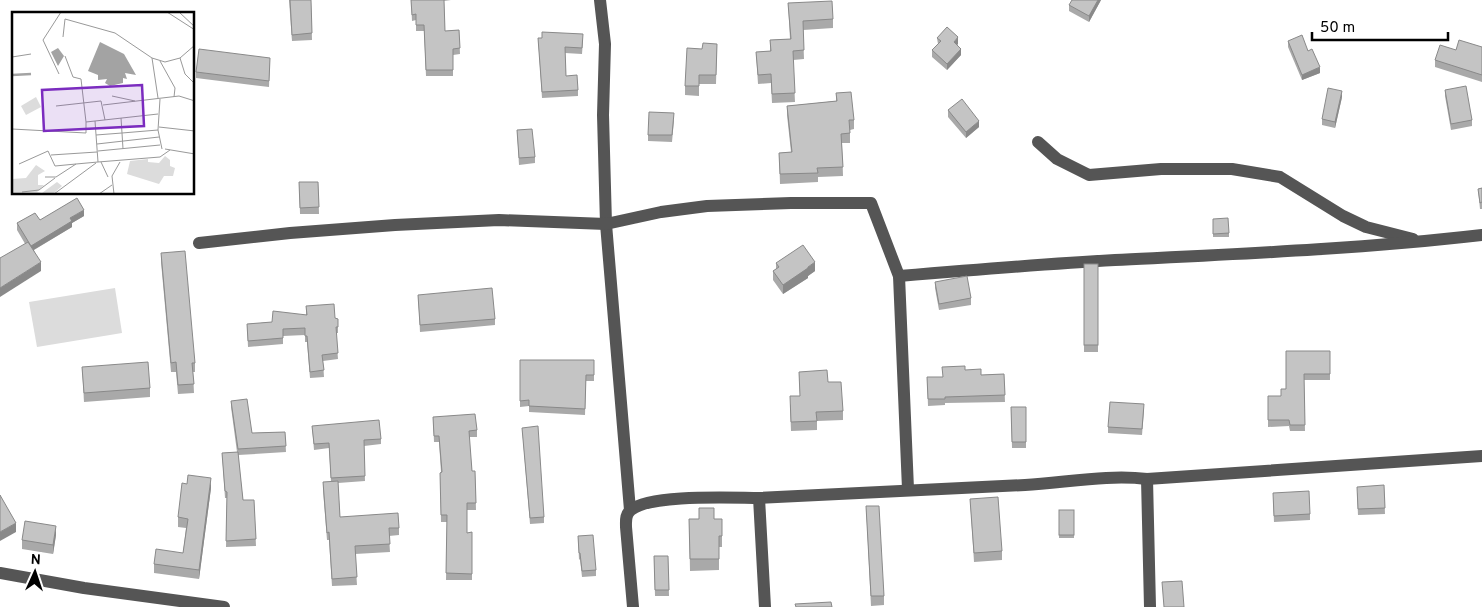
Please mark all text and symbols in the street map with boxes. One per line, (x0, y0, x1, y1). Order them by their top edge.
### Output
scale bar (1312, 10, 1448, 42)
inset map (12, 12, 195, 195)
text: 50 m (1320, 19, 1355, 38)
north arrow (10, 547, 60, 597)
text: N (30, 552, 41, 569)

